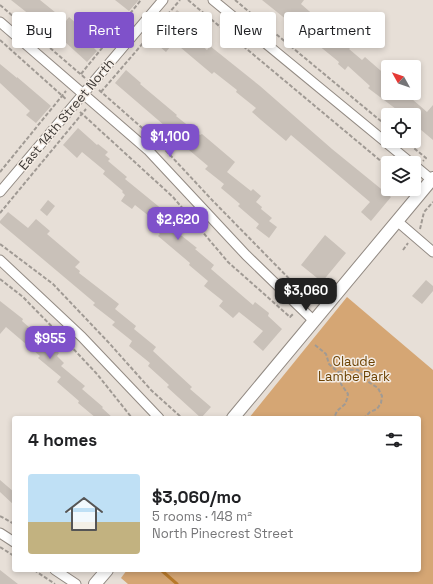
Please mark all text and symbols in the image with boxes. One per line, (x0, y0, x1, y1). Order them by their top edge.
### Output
chip: Buy (12, 12, 66, 48)
chip: Rent (74, 12, 134, 48)
chip: Filters (142, 12, 212, 48)
chip: New (220, 12, 276, 48)
chip: Apartment (284, 12, 385, 48)
street label: East 14th Street North (15, 55, 118, 173)
north arrow (381, 60, 421, 100)
map controls (381, 60, 421, 196)
button: locate (381, 108, 421, 148)
pin: $1,100 (137, 124, 203, 158)
text: $1,100 (150, 128, 190, 145)
button: layers (381, 156, 421, 196)
pin: $2,620 (145, 207, 211, 241)
text: $2,620 (156, 211, 200, 228)
pin: $3,060 (273, 278, 339, 312)
text: $3,060 (284, 282, 328, 299)
pin: $955 (26, 326, 74, 360)
text: $955 (34, 330, 66, 347)
park label: Claude Lambe Park (318, 353, 390, 385)
text: 4 homes (28, 429, 97, 451)
icon: filters (383, 429, 405, 451)
text: $3,060/mo (152, 486, 242, 508)
icon: home (60, 490, 108, 538)
text: 5 rooms · 148 m² (152, 508, 252, 525)
text: North Pinecrest Street (152, 525, 293, 542)

